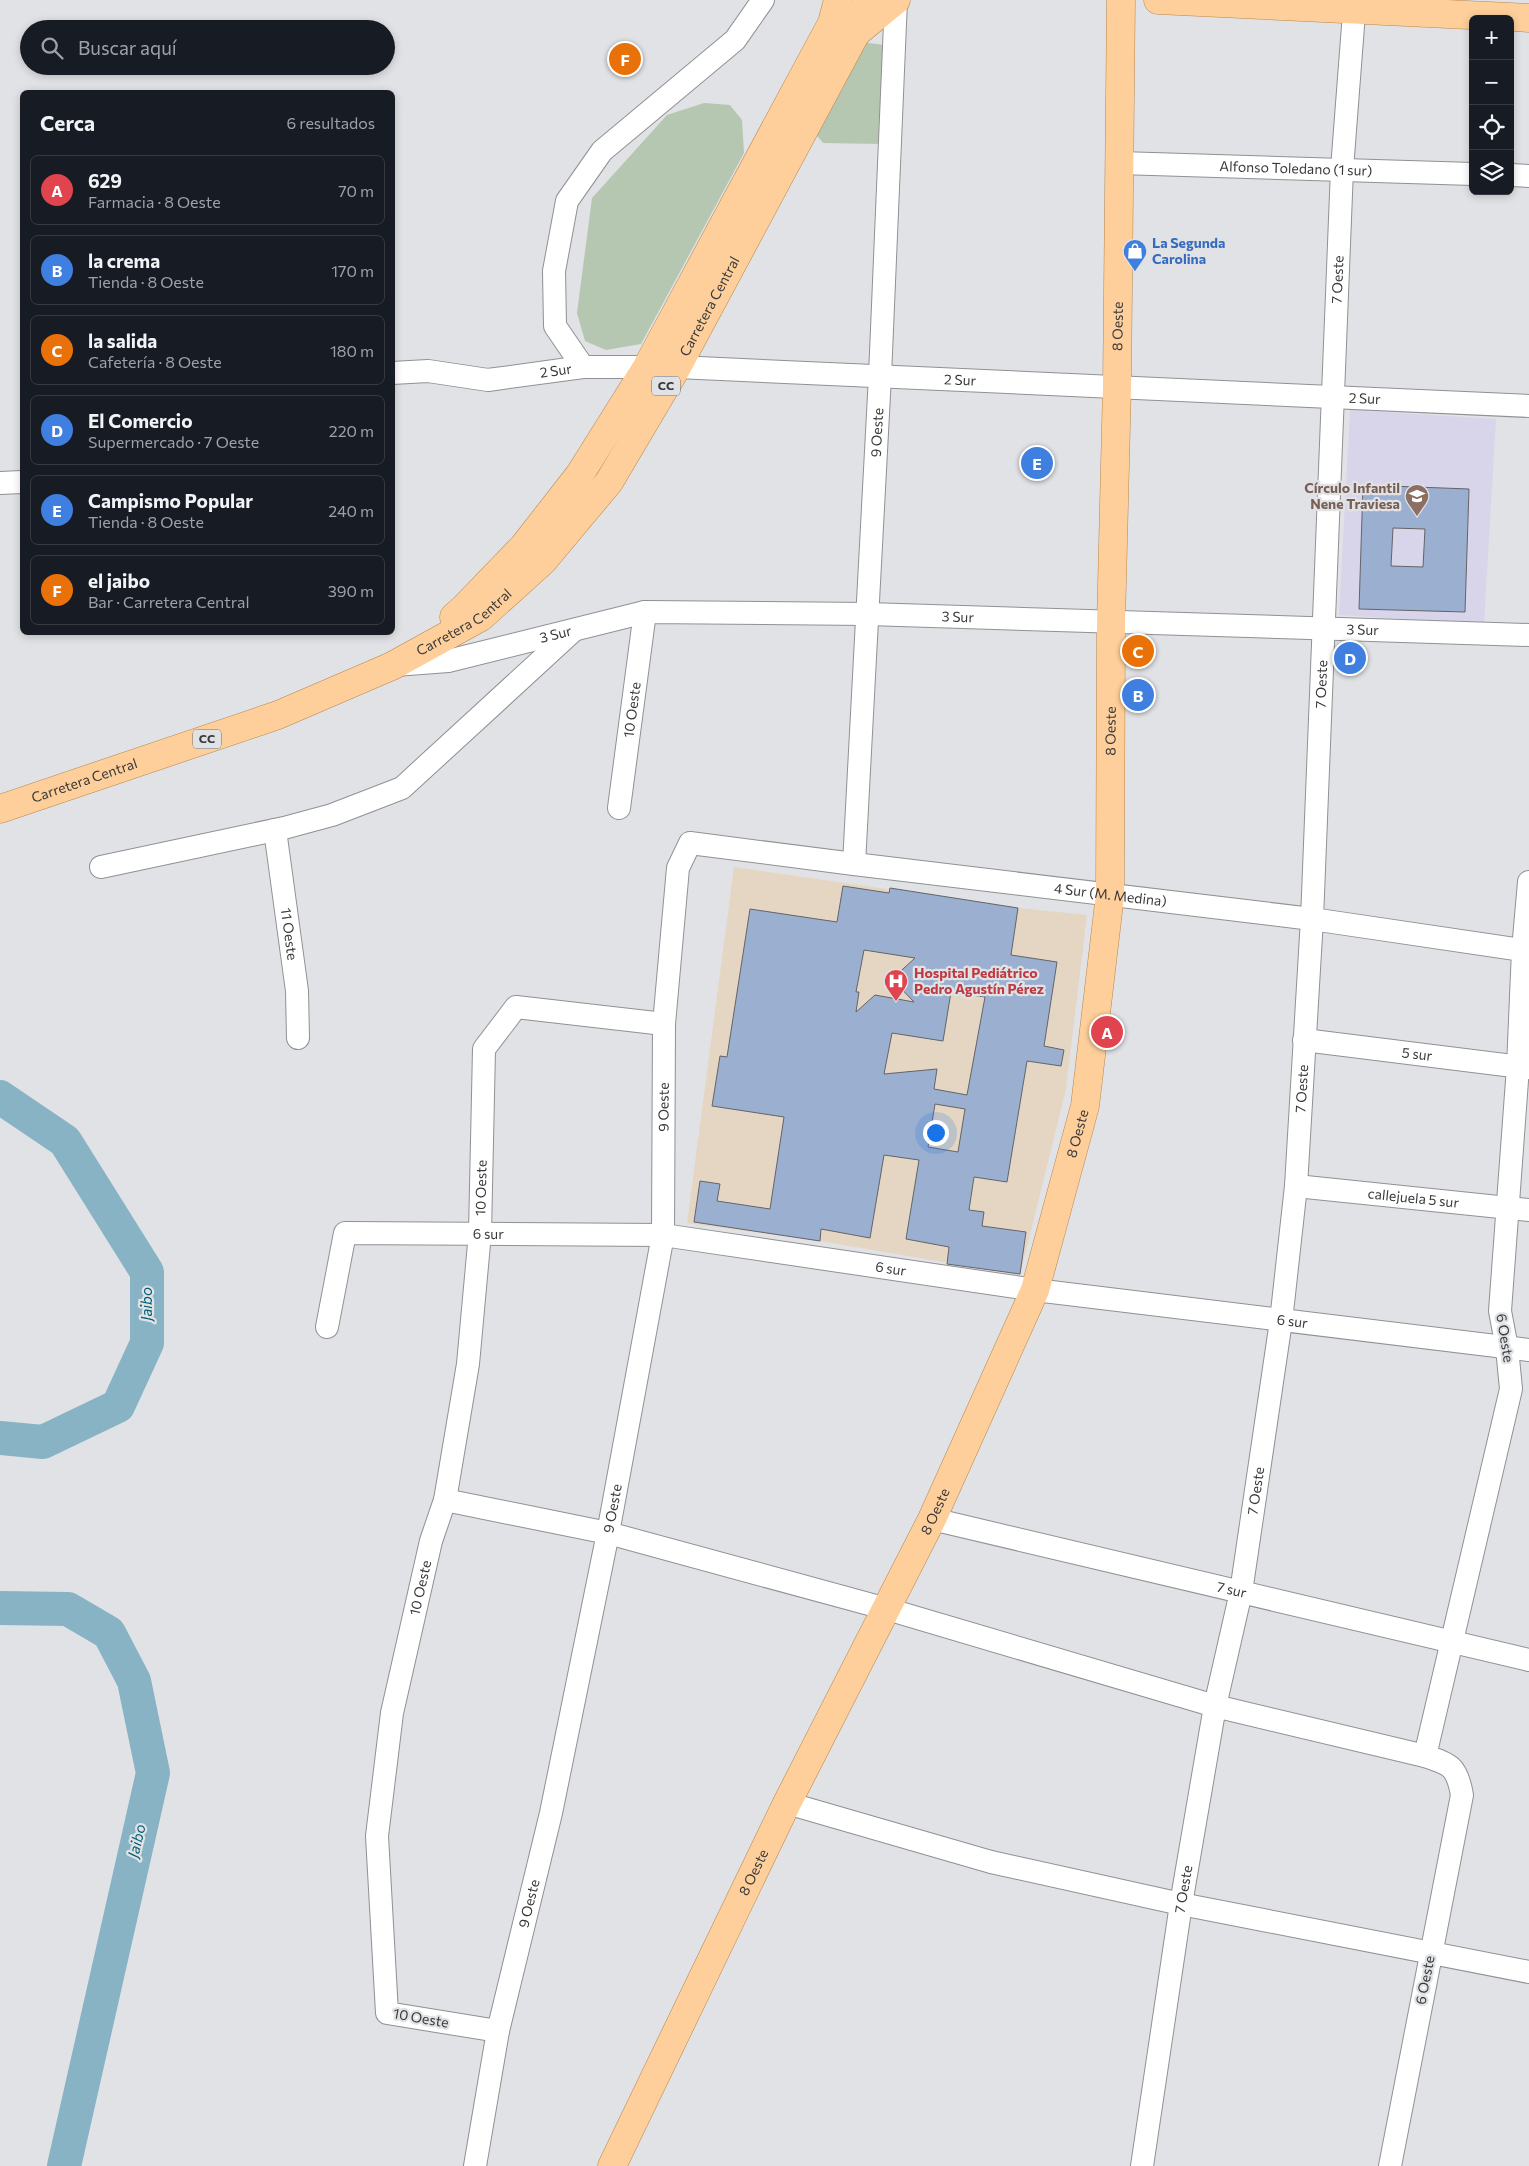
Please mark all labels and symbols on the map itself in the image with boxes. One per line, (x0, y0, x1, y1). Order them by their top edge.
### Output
pin: F (609, 40, 641, 78)
street label: Alfonso Toledano (1 sur) (1219, 157, 1373, 179)
place label: La Segunda Carolina (1152, 234, 1225, 267)
shop icon: La Segunda Carolina (1122, 238, 1148, 272)
street label: Carretera Central (675, 253, 743, 359)
street label: 7 Oeste (1328, 255, 1347, 304)
street label: 8 Oeste (1108, 301, 1126, 351)
street label: 2 Sur (539, 360, 573, 381)
street label: 2 Sur (944, 370, 977, 389)
road number: CC (652, 376, 680, 396)
street label: 2 Sur (1348, 389, 1382, 407)
street label: 9 Oeste (867, 407, 886, 458)
pin: E (1021, 444, 1053, 482)
place label: Círculo Infantil Nene Traviesa (1304, 479, 1400, 512)
school or university icon: Círculo Infantil Nene Traviesa (1404, 483, 1430, 517)
street label: Carretera Central (413, 585, 515, 659)
street label: 3 Sur (941, 607, 975, 625)
street label: 3 Sur (1346, 620, 1379, 638)
street label: 3 Sur (538, 622, 574, 646)
pin: C (1122, 632, 1154, 670)
pin: D (1334, 639, 1366, 677)
street label: 7 Oeste (1311, 660, 1330, 709)
pin: B (1122, 676, 1154, 714)
street label: 10 Oeste (619, 681, 644, 739)
street label: 8 Oeste (1102, 706, 1119, 756)
road number: CC (193, 730, 221, 749)
street label: Carretera Central (29, 754, 139, 806)
street label: 4 Sur (M. Medina) (1053, 879, 1168, 909)
street label: 11 Oeste (278, 907, 302, 961)
place label: Hospital Pediátrico Pedro Agustín Pérez (914, 964, 1044, 997)
hospital icon: Hospital Pediátrico Pedro Agustín Pérez (883, 968, 909, 1002)
pin: A (1091, 1013, 1123, 1051)
street label: 5 sur (1401, 1043, 1434, 1064)
street label: 7 Oeste (1291, 1064, 1311, 1113)
street label: 9 Oeste (654, 1082, 672, 1132)
street label: 8 Oeste (1062, 1107, 1092, 1160)
your location (923, 1120, 949, 1146)
street label: 10 Oeste (471, 1160, 490, 1216)
street label: callejuela 5 sur (1367, 1184, 1460, 1211)
street label: 6 sur (473, 1225, 504, 1242)
street label: 6 sur (874, 1258, 908, 1279)
water label: Jaibo (137, 1287, 155, 1323)
street label: 6 sur (1276, 1310, 1309, 1331)
street label: 6 Oeste (1493, 1312, 1518, 1364)
street label: 7 Oeste (1244, 1466, 1267, 1516)
street label: 9 Oeste (599, 1483, 625, 1534)
street label: 8 Oeste (916, 1485, 953, 1537)
street label: 10 Oeste (405, 1559, 434, 1617)
street label: 7 sur (1215, 1578, 1249, 1601)
water label: Jaibo (123, 1822, 149, 1861)
street label: 8 Oeste (735, 1846, 772, 1898)
street label: 7 Oeste (1171, 1864, 1196, 1914)
street label: 9 Oeste (514, 1878, 543, 1930)
street label: 6 Oeste (1411, 1954, 1438, 2006)
street label: 10 Oeste (392, 2004, 450, 2031)

